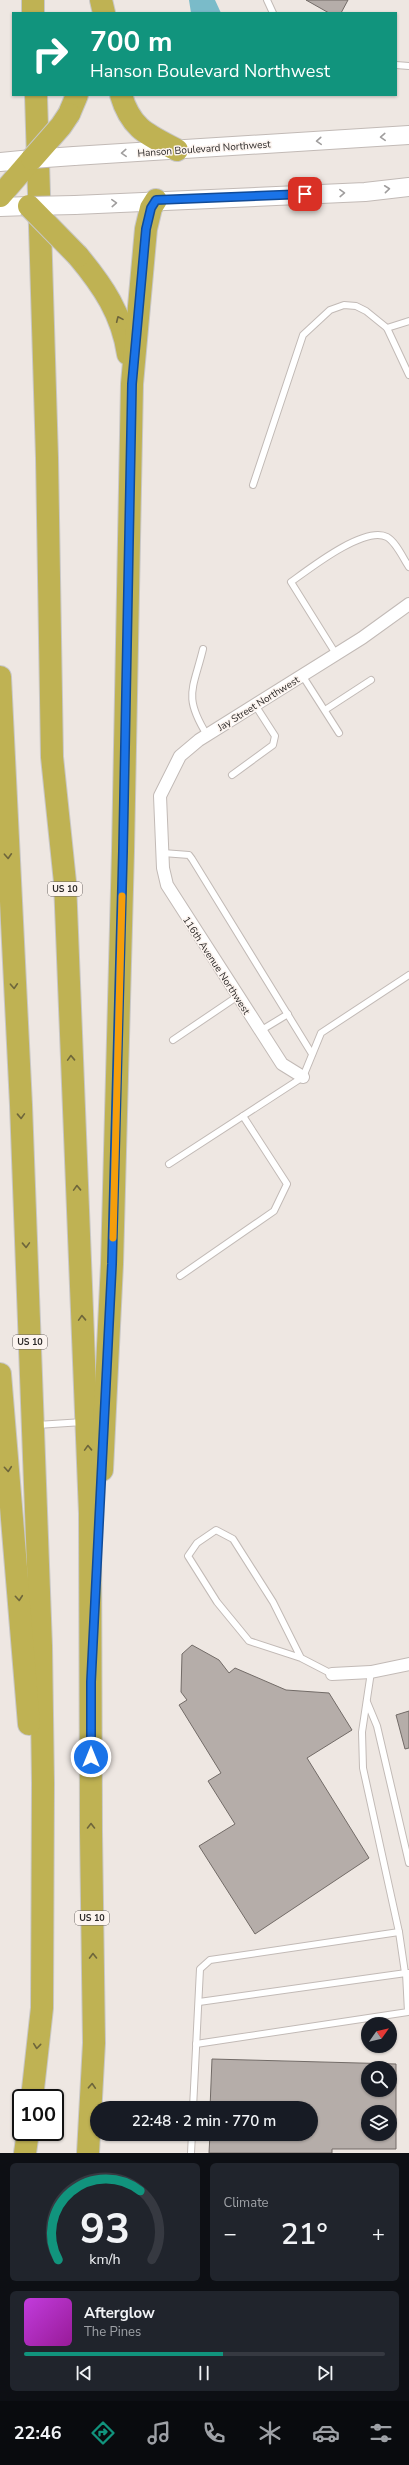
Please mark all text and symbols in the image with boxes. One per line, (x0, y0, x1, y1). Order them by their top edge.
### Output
text: 700 m (90, 23, 173, 61)
icon: right (24, 28, 76, 80)
text: Hanson Boulevard Northwest (90, 59, 330, 83)
one-way arrow (380, 132, 386, 141)
one-way arrow (316, 136, 322, 145)
street label: Hanson Boulevard Northwest (137, 137, 272, 161)
one-way arrow (121, 149, 127, 157)
pin (288, 177, 322, 211)
icon: arrive (294, 183, 316, 205)
one-way arrow (384, 185, 390, 194)
one-way arrow (339, 188, 345, 197)
one-way arrow (111, 198, 117, 207)
one-way arrow (116, 316, 124, 323)
street label: Jay Street Northwest (214, 673, 302, 735)
one-way arrow (3, 853, 12, 859)
road number: US 10 (48, 882, 82, 896)
street label: 116th Avenue Northwest (179, 914, 253, 1018)
one-way arrow (10, 983, 19, 989)
one-way arrow (67, 1055, 75, 1061)
one-way arrow (17, 1113, 25, 1119)
one-way arrow (72, 1185, 81, 1191)
one-way arrow (22, 1242, 30, 1248)
one-way arrow (78, 1315, 87, 1321)
road number: US 10 (13, 1335, 47, 1349)
one-way arrow (84, 1445, 92, 1451)
one-way arrow (3, 1466, 12, 1472)
one-way arrow (14, 1595, 23, 1601)
position arrow (70, 1736, 112, 1778)
one-way arrow (87, 1823, 95, 1829)
road number: US 10 (75, 1911, 109, 1925)
one-way arrow (89, 1953, 97, 1959)
north arrow (361, 2017, 397, 2053)
map controls (361, 2017, 397, 2141)
one-way arrow (33, 2043, 42, 2050)
button: search (361, 2061, 397, 2097)
one-way arrow (88, 2083, 96, 2089)
speed limit sign: 100 (12, 2089, 64, 2141)
button: layers (361, 2105, 397, 2141)
text: 22:48 · 2 min · 770 m (132, 2111, 276, 2131)
text: Climate (224, 2194, 269, 2212)
text: 93 (80, 2201, 130, 2258)
text: 21° (281, 2214, 328, 2255)
text: − (224, 2219, 237, 2249)
text: + (372, 2219, 385, 2249)
text: km/h (89, 2250, 120, 2269)
text: Afterglow (84, 2303, 155, 2323)
text: The Pines (84, 2323, 141, 2341)
icon: previous (73, 2362, 95, 2384)
icon: pause (193, 2362, 215, 2384)
icon: next (314, 2362, 336, 2384)
icon: directions (89, 2419, 117, 2447)
icon: music (145, 2419, 173, 2447)
icon: phone (200, 2419, 228, 2447)
icon: climate (256, 2419, 284, 2447)
icon: car (312, 2419, 340, 2447)
icon: filters (367, 2419, 395, 2447)
text: 22:46 (14, 2421, 61, 2445)

